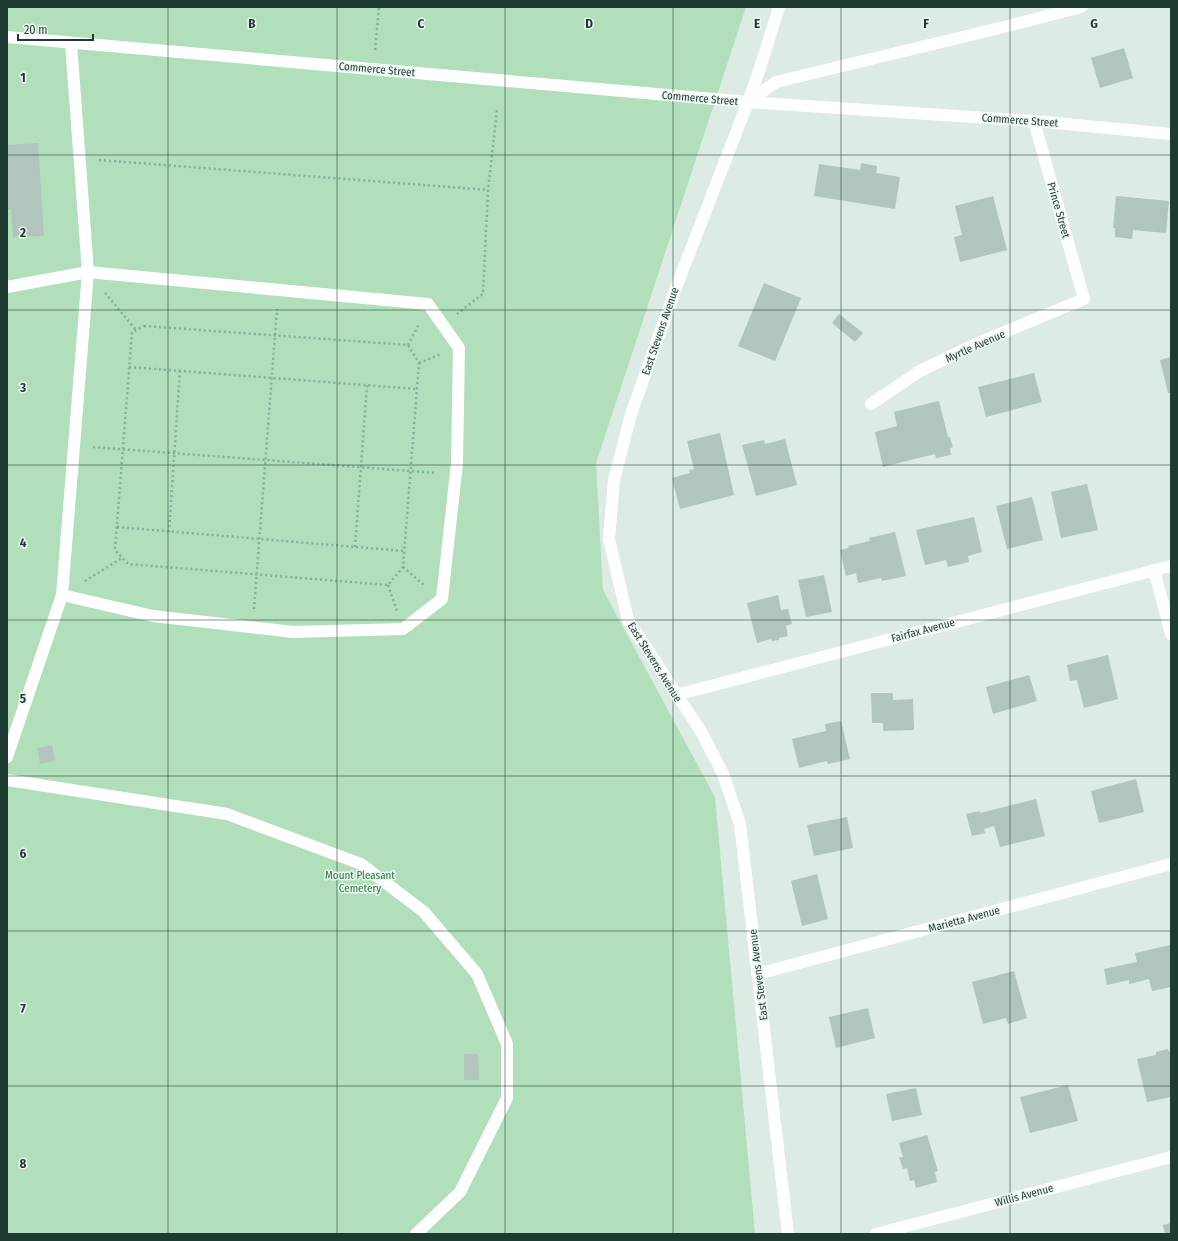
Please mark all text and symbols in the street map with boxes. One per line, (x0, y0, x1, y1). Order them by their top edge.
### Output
scale bar (18, 16, 93, 42)
text: B (248, 16, 256, 31)
text: C (418, 16, 425, 31)
text: D (585, 16, 593, 31)
text: E (754, 16, 760, 31)
text: F (923, 16, 929, 31)
text: G (1090, 16, 1098, 31)
text: 20 m (24, 23, 48, 37)
street label: Commerce Street (338, 60, 416, 79)
text: 1 (20, 70, 26, 85)
street label: Commerce Street (661, 89, 739, 108)
street label: Commerce Street (981, 111, 1059, 130)
street label: Prince Street (1044, 181, 1073, 240)
text: 2 (19, 225, 26, 240)
street label: East Stevens Avenue (639, 286, 682, 377)
street label: Myrtle Avenue (943, 328, 1007, 365)
text: 3 (19, 380, 26, 395)
text: 4 (20, 535, 27, 550)
street label: Fairfax Avenue (890, 616, 956, 645)
street label: East Stevens Avenue (625, 620, 684, 705)
text: 5 (20, 691, 26, 706)
text: 6 (20, 846, 27, 861)
park label: Mount Pleasant Cemetery (325, 869, 395, 895)
street label: Marietta Avenue (927, 904, 1001, 935)
street label: East Stevens Avenue (746, 929, 771, 1021)
text: 7 (20, 1001, 26, 1016)
text: 8 (20, 1156, 27, 1171)
street label: Willis Avenue (993, 1181, 1055, 1210)

